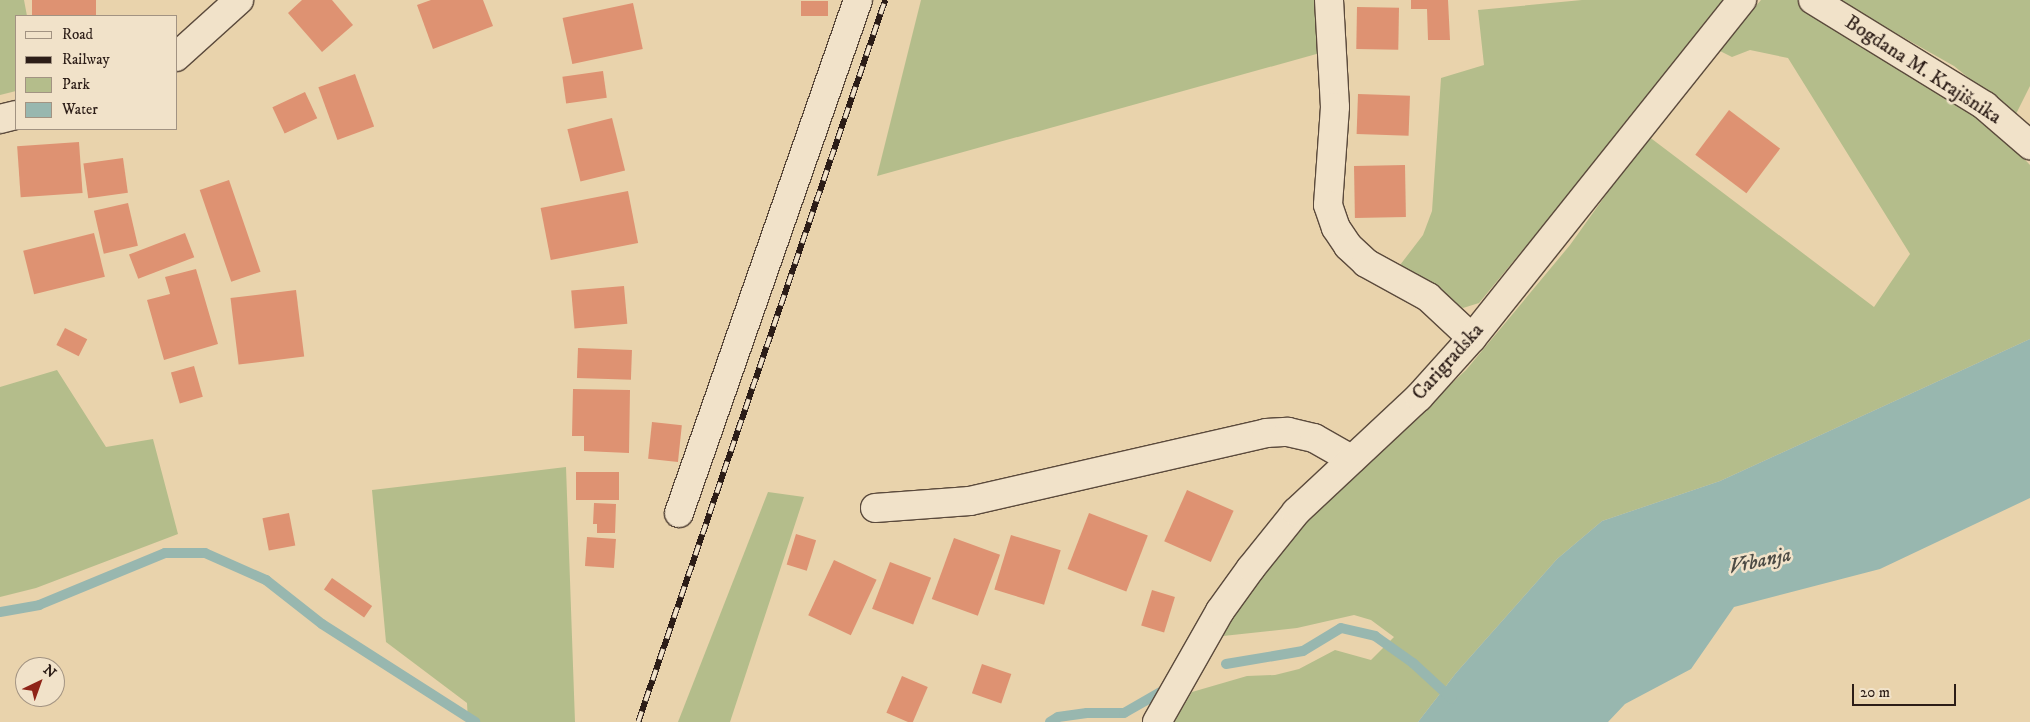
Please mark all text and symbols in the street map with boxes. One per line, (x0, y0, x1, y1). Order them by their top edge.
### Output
street label: Bogdana M. Krajišnika (1840, 10, 2006, 130)
legend (15, 15, 178, 130)
text: Road (62, 25, 93, 44)
text: Railway (62, 50, 110, 69)
text: Park (62, 75, 90, 94)
text: Water (62, 100, 98, 119)
street label: Carigradska (1407, 319, 1489, 405)
water label: Vrbanja (1726, 542, 1794, 580)
north arrow (15, 657, 65, 707)
text: N (39, 661, 60, 682)
scale bar (1855, 674, 1959, 706)
text: 20 m (1860, 683, 1890, 702)

